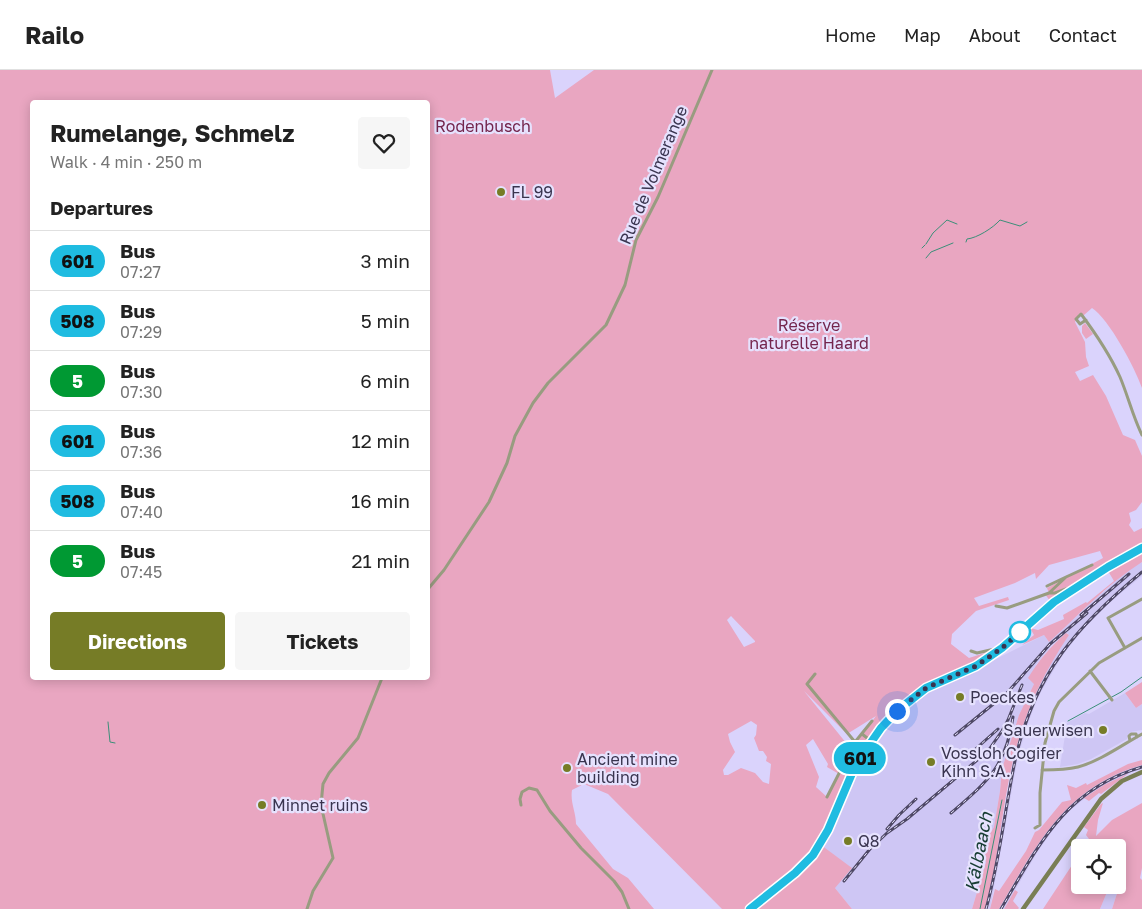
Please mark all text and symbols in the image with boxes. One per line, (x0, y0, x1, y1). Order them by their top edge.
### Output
text: Railo (25, 20, 84, 49)
text: Home (825, 24, 876, 46)
text: Map (904, 24, 941, 46)
text: About (969, 24, 1021, 46)
text: Contact (1049, 24, 1117, 46)
street label: Rue de Volmerange (615, 103, 691, 247)
park label: Rodenbusch (435, 116, 531, 136)
button: heart (358, 117, 410, 169)
text: Rumelange, Schmelz (50, 118, 295, 147)
text: Walk · 4 min · 250 m (50, 152, 202, 172)
place label: FL 99 (511, 182, 553, 202)
marker: FL 99 (495, 186, 507, 198)
text: Departures (50, 196, 153, 219)
text: Bus (120, 239, 155, 262)
text: 3 min (361, 249, 410, 272)
text: 601 (61, 250, 94, 272)
text: 07:27 (120, 262, 161, 282)
text: Bus (120, 299, 155, 322)
text: 5 min (361, 309, 410, 332)
text: 508 (60, 310, 95, 332)
park label: Réserve naturelle Haard (749, 315, 869, 353)
text: 07:29 (120, 322, 162, 342)
text: Bus (120, 359, 155, 382)
text: 6 min (360, 369, 410, 392)
text: 5 (72, 370, 83, 392)
text: 07:30 (120, 382, 162, 402)
text: Bus (120, 419, 155, 442)
text: 12 min (351, 429, 410, 452)
text: 601 (61, 430, 94, 452)
text: 07:36 (120, 442, 162, 462)
text: Bus (120, 479, 155, 502)
text: 16 min (351, 489, 410, 512)
text: 508 (60, 490, 95, 512)
text: 07:40 (120, 502, 163, 522)
text: Bus (120, 539, 155, 562)
text: 21 min (351, 549, 410, 572)
text: 5 (72, 550, 83, 572)
text: 07:45 (120, 562, 162, 582)
button: Directions (50, 612, 225, 670)
button: Tickets (235, 612, 410, 670)
unlabelled marker (1009, 621, 1031, 643)
place label: Poeckes (970, 687, 1034, 707)
marker: Poeckes (954, 691, 966, 703)
your location (885, 699, 910, 724)
place label: Sauerwisen (1003, 720, 1093, 740)
marker: Sauerwisen (1097, 724, 1109, 736)
line badge: 601 (831, 742, 889, 774)
place label: Vossloh Cogifer Kihn S.A. (941, 743, 1062, 781)
text: 601 (844, 747, 876, 769)
place label: Ancient mine building (577, 749, 678, 787)
marker: Vossloh Cogifer Kihn S.A. (925, 756, 937, 768)
marker: Ancient mine building (561, 762, 573, 774)
place label: Minnet ruins (272, 795, 368, 815)
marker: Minnet ruins (256, 799, 268, 811)
water label: Kälbaach (960, 809, 997, 893)
place label: Q8 (858, 831, 880, 851)
marker: Q8 (842, 835, 854, 847)
map controls (1071, 839, 1126, 894)
button: locate (1071, 839, 1126, 894)

